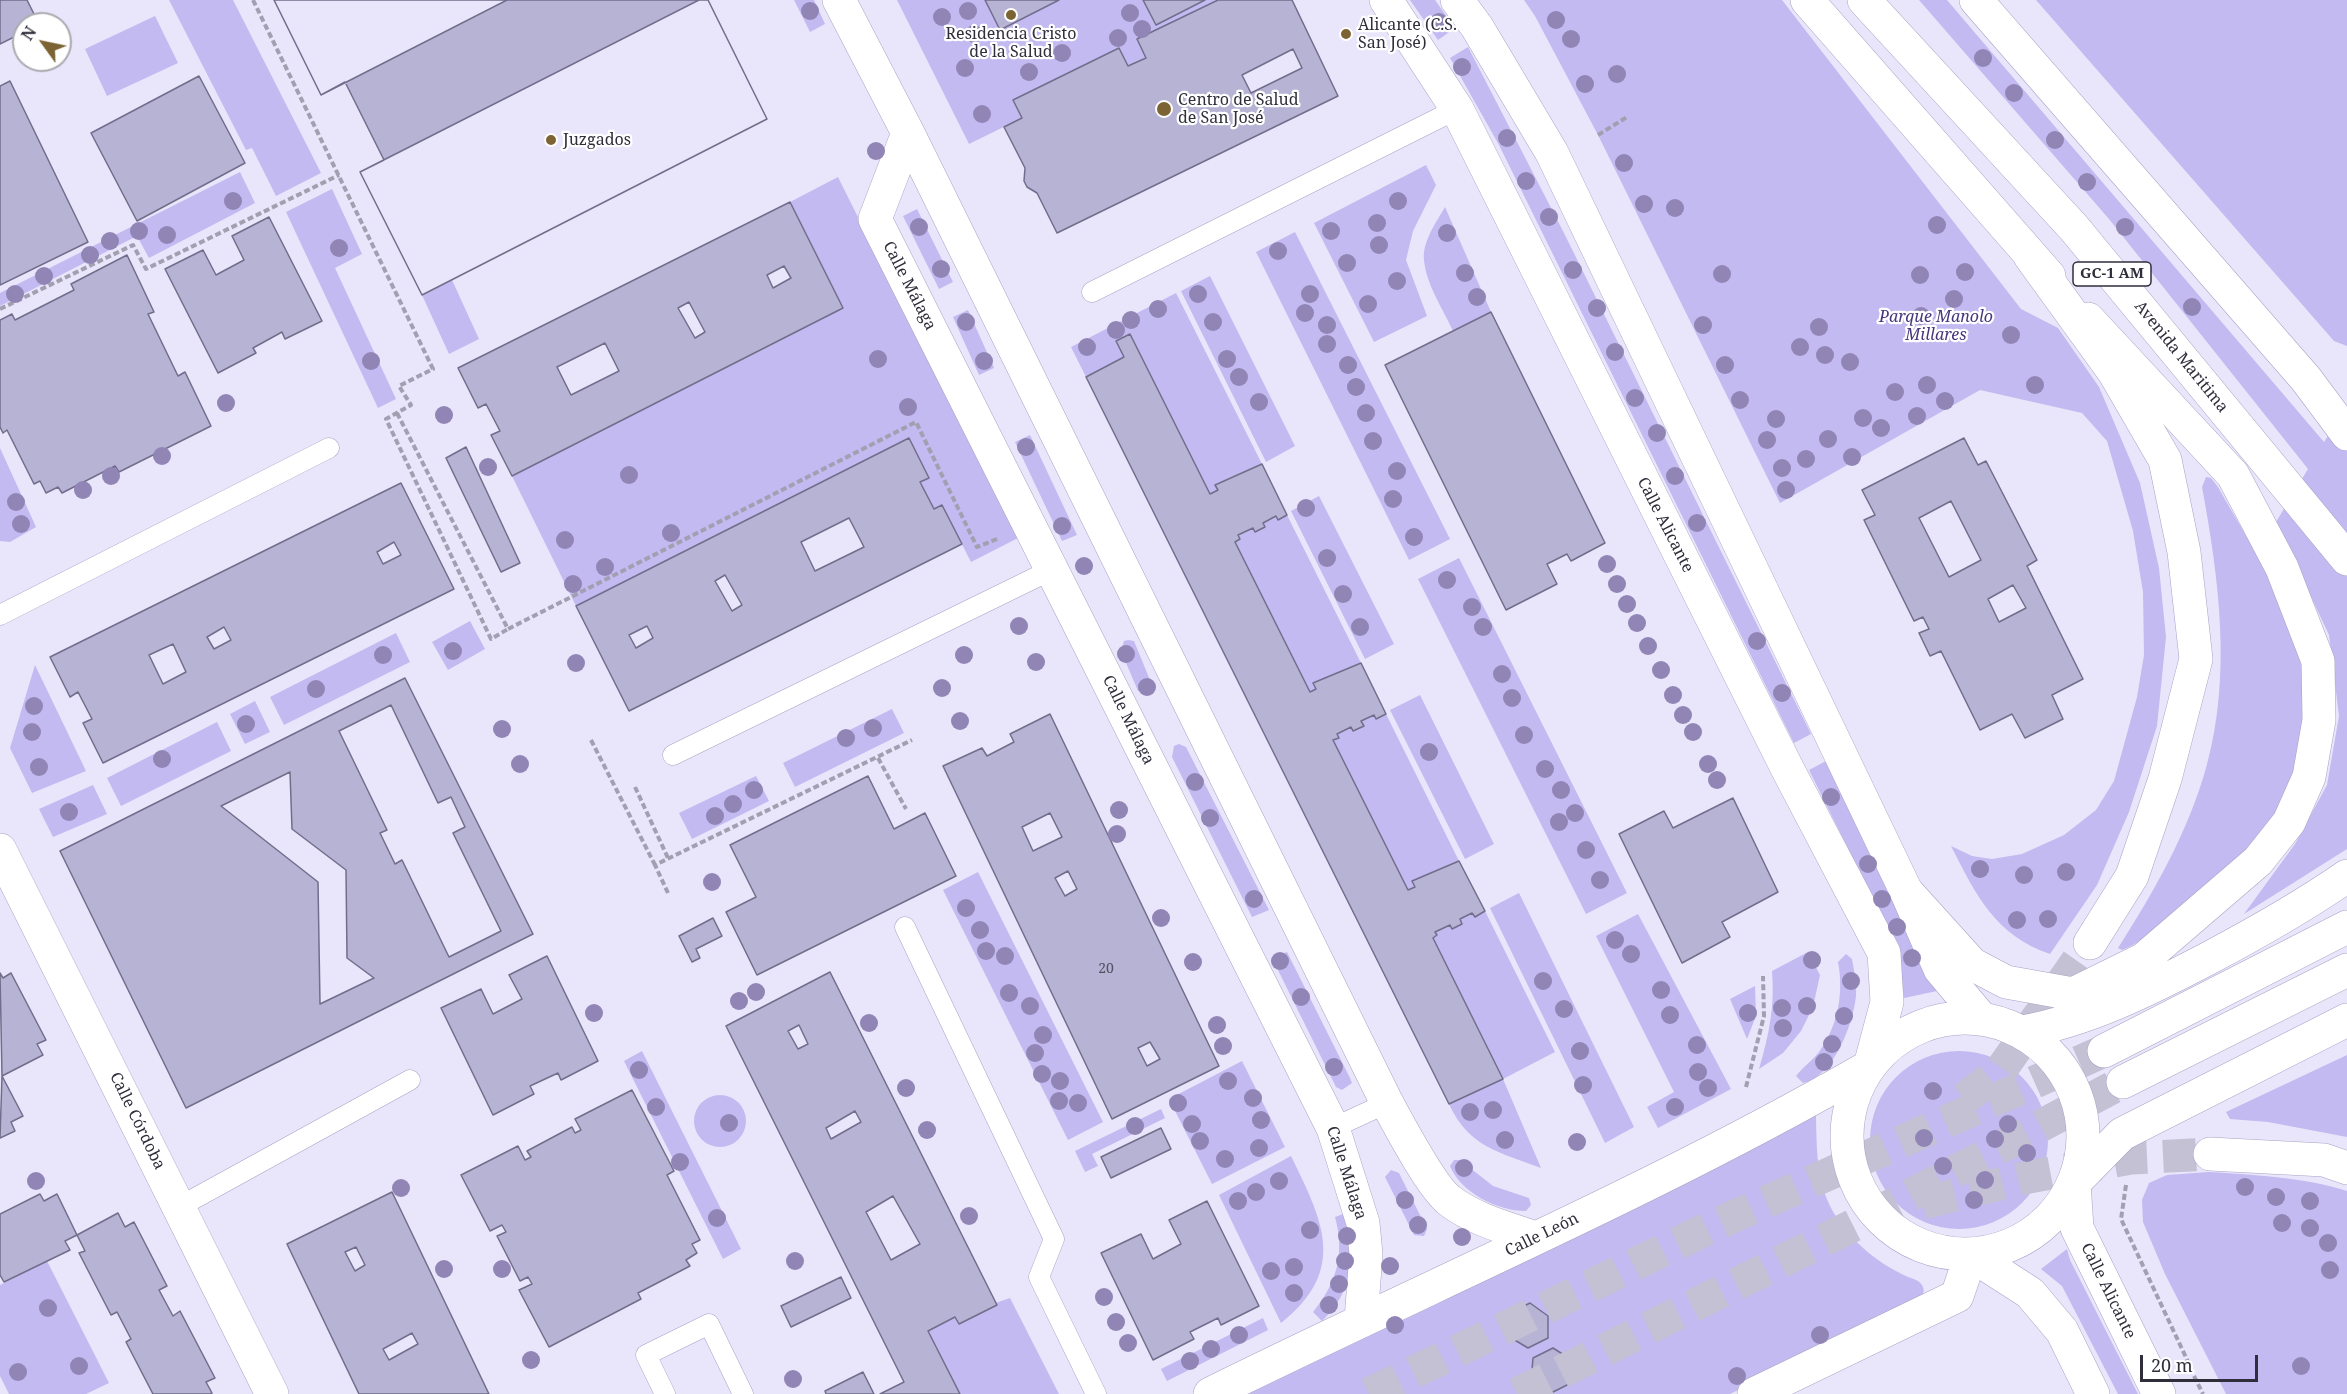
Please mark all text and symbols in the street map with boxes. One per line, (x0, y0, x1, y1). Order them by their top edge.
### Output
marker: Residencia Cristo de la Salud (1004, 8, 1018, 22)
north arrow (12, 12, 72, 72)
place label: Alicante (C.S. San José) (1358, 15, 1457, 53)
text: N (16, 22, 41, 45)
place label: Residencia Cristo de la Salud (946, 24, 1076, 62)
marker: Alicante (C.S. San José) (1339, 27, 1353, 41)
place label: Centro de Salud de San José (1178, 90, 1298, 128)
marker: Centro de Salud de San José (1155, 100, 1173, 118)
place label: Juzgados (563, 130, 631, 150)
marker: Juzgados (544, 133, 558, 147)
street label: Calle Málaga (878, 238, 940, 334)
road number: GC-1 AM (2073, 262, 2151, 286)
street label: Avenida Maritima (2130, 297, 2232, 417)
park label: Parque Manolo Millares (1879, 307, 1993, 345)
street label: Calle Alicante (1633, 474, 1697, 576)
street label: Calle Málaga (1098, 672, 1158, 768)
house number: 20 (1098, 961, 1114, 977)
street label: Calle Córdoba (105, 1069, 169, 1173)
street label: Calle Málaga (1322, 1124, 1370, 1222)
street label: Calle León (1502, 1209, 1582, 1261)
street label: Calle Alicante (2077, 1240, 2139, 1342)
scale bar (2143, 1343, 2262, 1381)
text: 20 m (2151, 1353, 2193, 1377)

